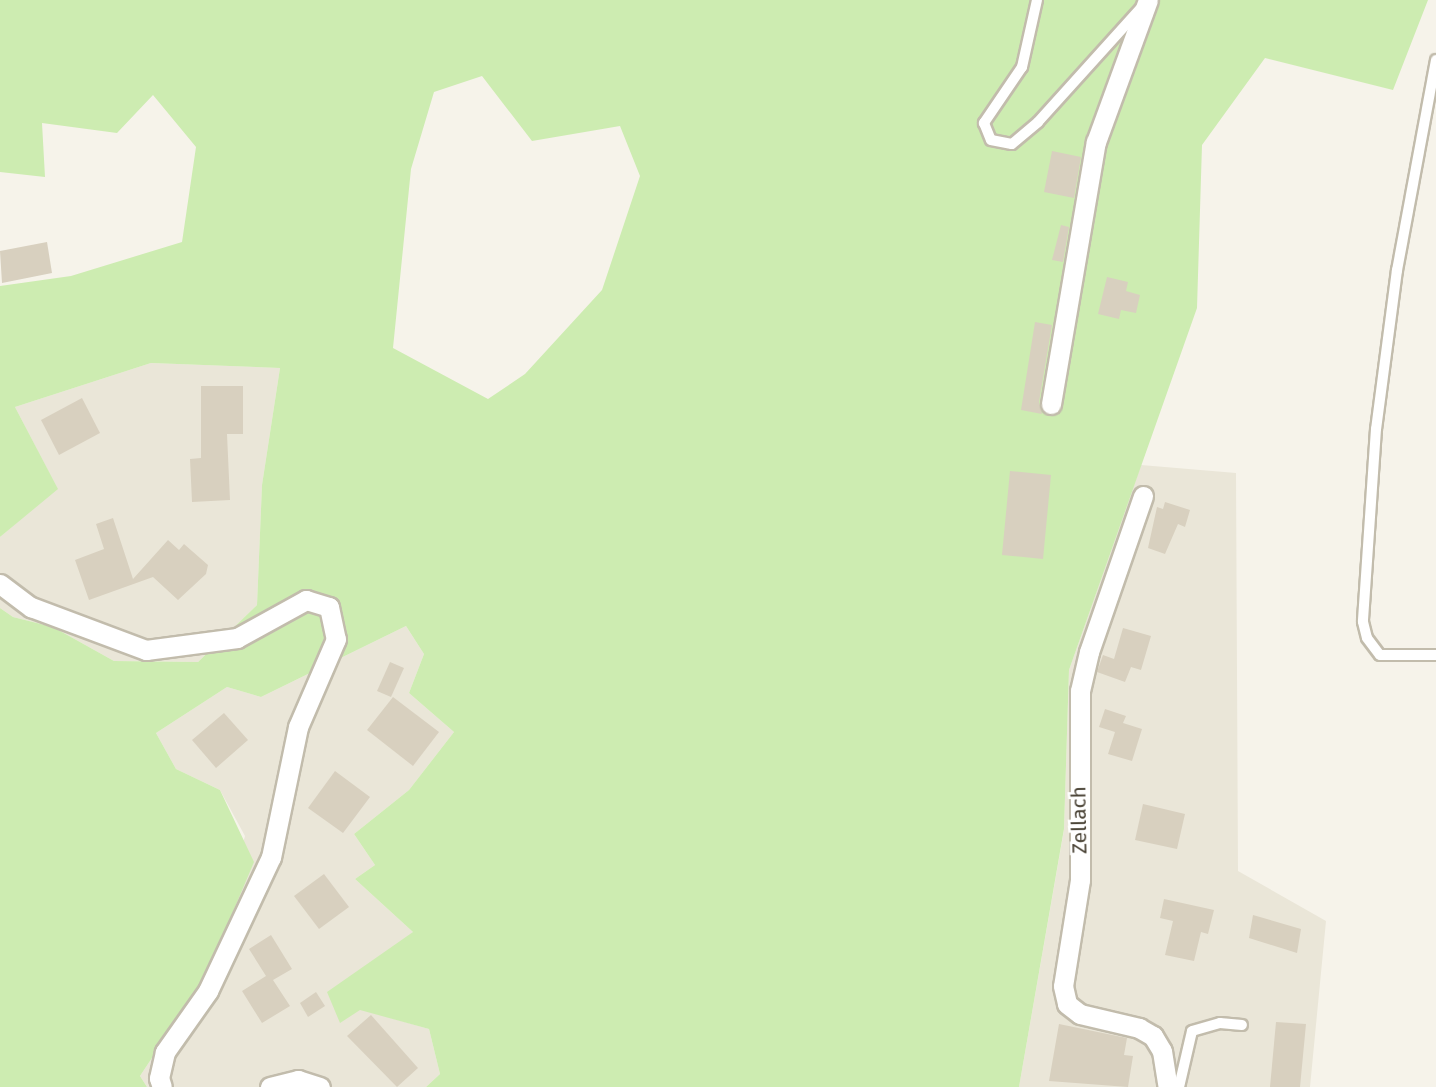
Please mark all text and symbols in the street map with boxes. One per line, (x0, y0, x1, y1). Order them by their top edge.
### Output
street label: Zellach (1066, 786, 1092, 854)

